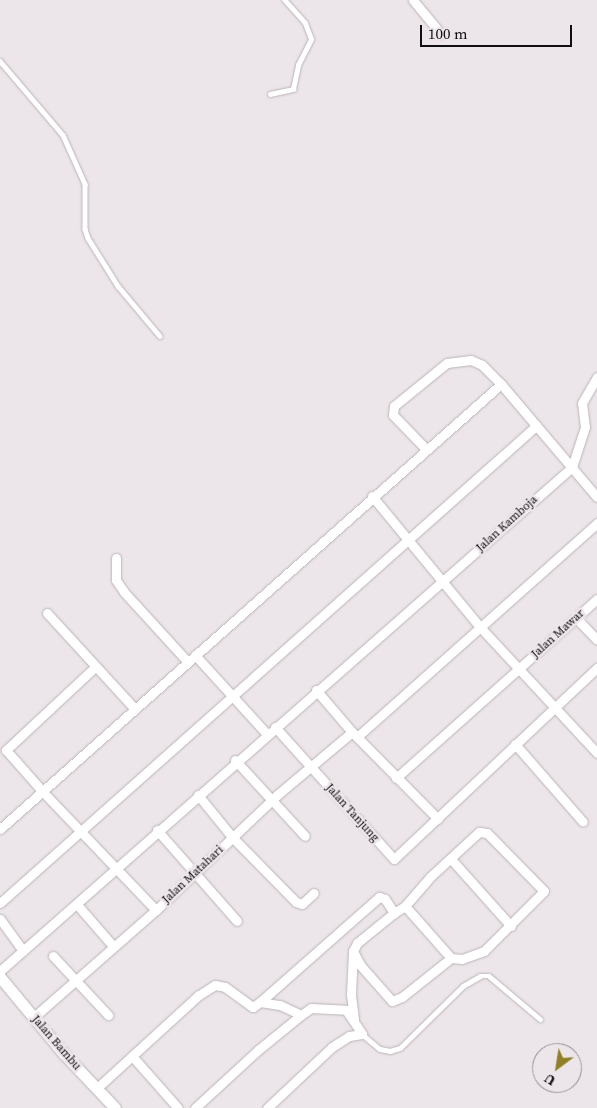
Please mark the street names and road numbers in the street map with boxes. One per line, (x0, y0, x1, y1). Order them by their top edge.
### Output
street label: Jalan Kamboja (473, 493, 541, 555)
street label: Jalan Mawar (529, 606, 587, 662)
street label: Jalan Tanjung (322, 781, 382, 845)
street label: Jalan Matahari (159, 843, 227, 907)
street label: Jalan Bambu (28, 1013, 84, 1073)

